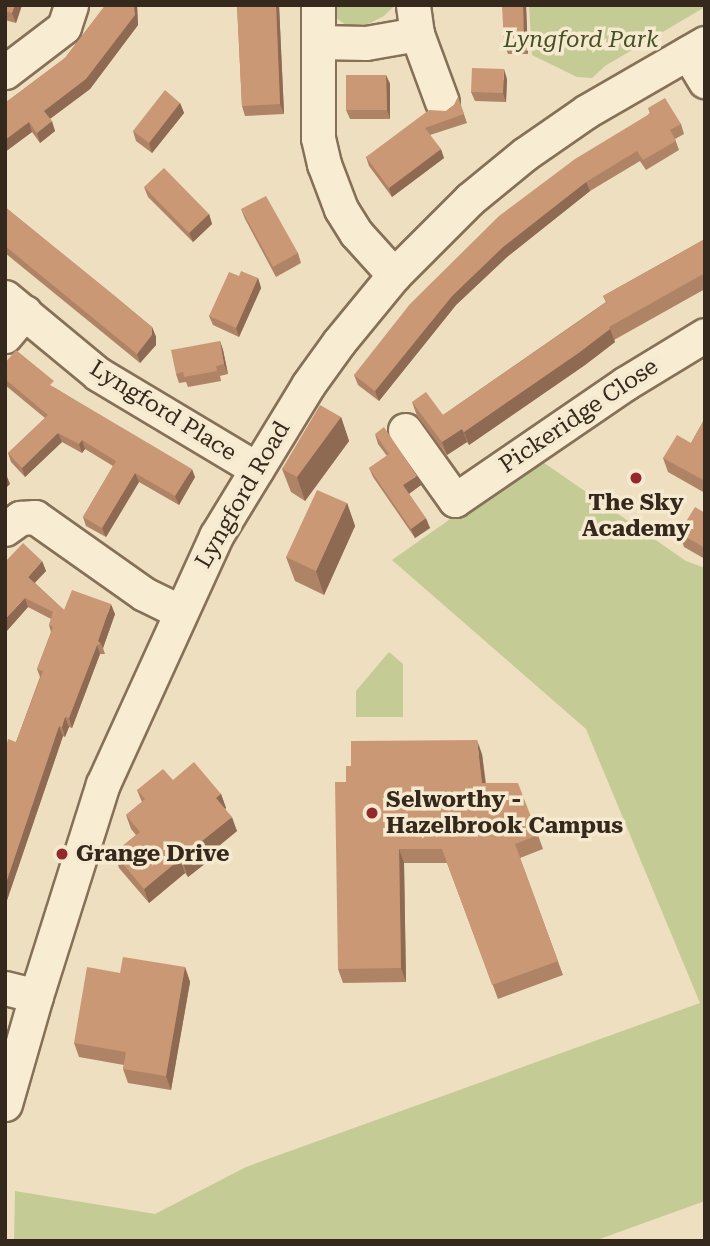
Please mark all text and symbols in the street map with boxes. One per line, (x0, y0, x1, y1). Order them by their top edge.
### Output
park label: Lyngford Park (504, 26, 658, 54)
street label: Pickeridge Close (495, 353, 663, 479)
street label: Lyngford Place (85, 355, 241, 467)
street label: Lyngford Road (190, 417, 296, 573)
marker: The Sky Academy (628, 470, 644, 486)
place label: The Sky Academy (582, 489, 690, 543)
place label: Selworthy - Hazelbrook Campus (386, 786, 623, 840)
marker: Selworthy - Hazelbrook Campus (364, 805, 380, 821)
place label: Grange Drive (76, 840, 229, 868)
marker: Grange Drive (54, 846, 70, 862)

